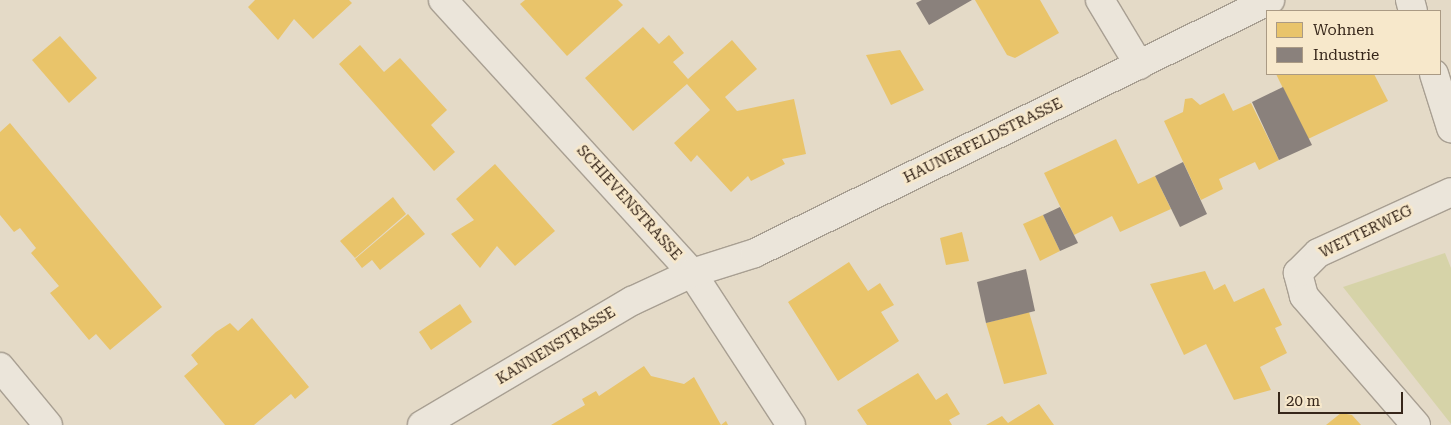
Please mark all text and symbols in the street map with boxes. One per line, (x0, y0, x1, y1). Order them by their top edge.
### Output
legend (1266, 10, 1441, 75)
text: Wohnen (1313, 21, 1374, 39)
text: Industrie (1313, 46, 1379, 64)
street label: HAUNERFELDSTRASSE (901, 95, 1065, 187)
street label: SCHIEVENSTRASSE (573, 142, 685, 264)
street label: WETTERWEG (1317, 202, 1415, 262)
street label: KANNENSTRASSE (493, 303, 619, 389)
scale bar (1281, 382, 1406, 414)
text: 20 m (1286, 392, 1320, 410)

